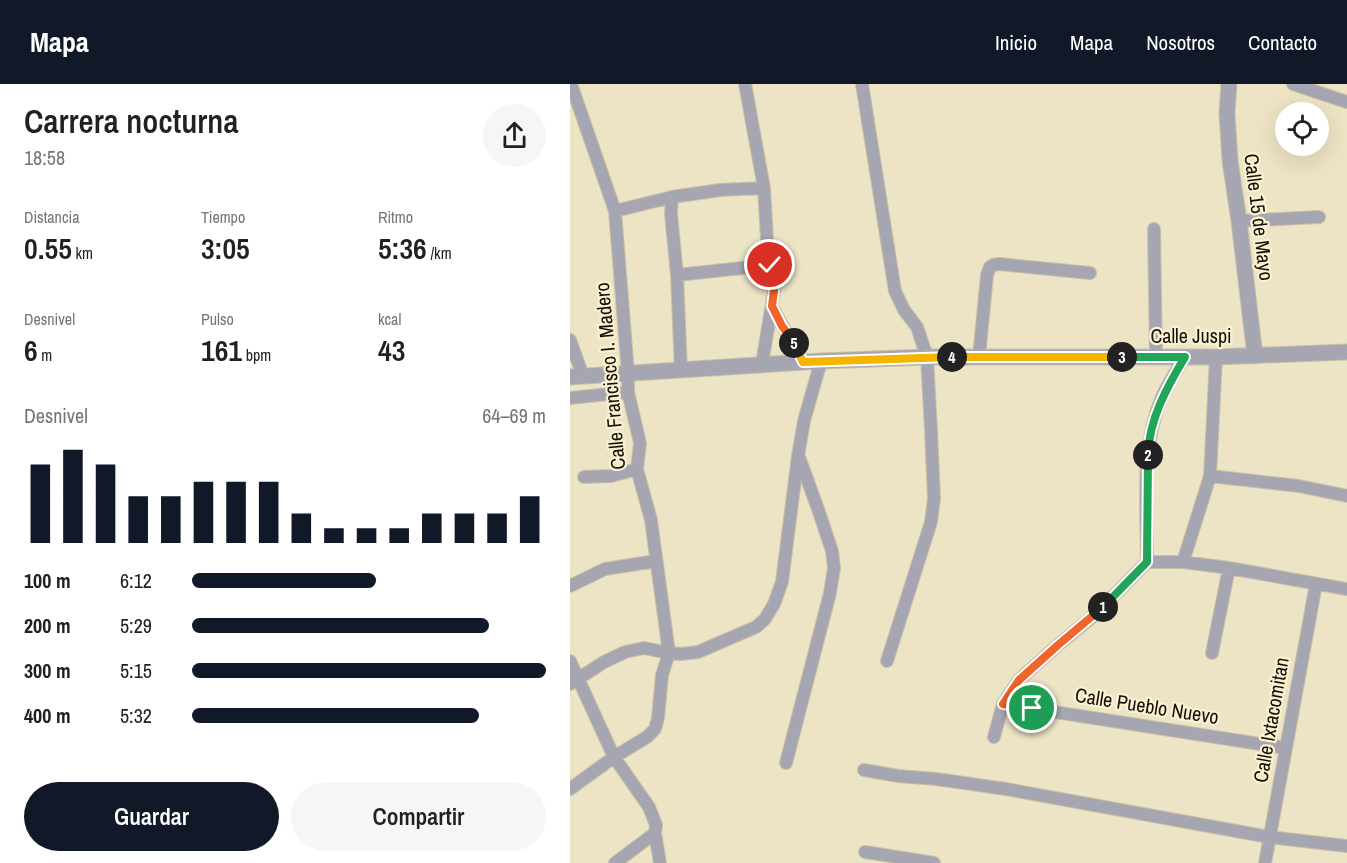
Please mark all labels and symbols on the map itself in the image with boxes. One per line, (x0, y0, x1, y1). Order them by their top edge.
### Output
street label: Calle 15 de Mayo (1238, 152, 1281, 282)
pin (744, 239, 795, 290)
street label: Calle Francisco I. Madero (588, 281, 631, 471)
street label: Calle Juspi (1150, 322, 1232, 349)
pin: 5 (779, 328, 809, 358)
pin: 4 (937, 342, 967, 372)
pin: 3 (1107, 342, 1137, 372)
pin: 2 (1133, 440, 1163, 470)
pin: 1 (1088, 592, 1118, 622)
street label: Calle Ixtacomitan (1246, 655, 1295, 785)
street label: Calle Pueblo Nuevo (1073, 681, 1221, 730)
pin (1006, 682, 1057, 733)

